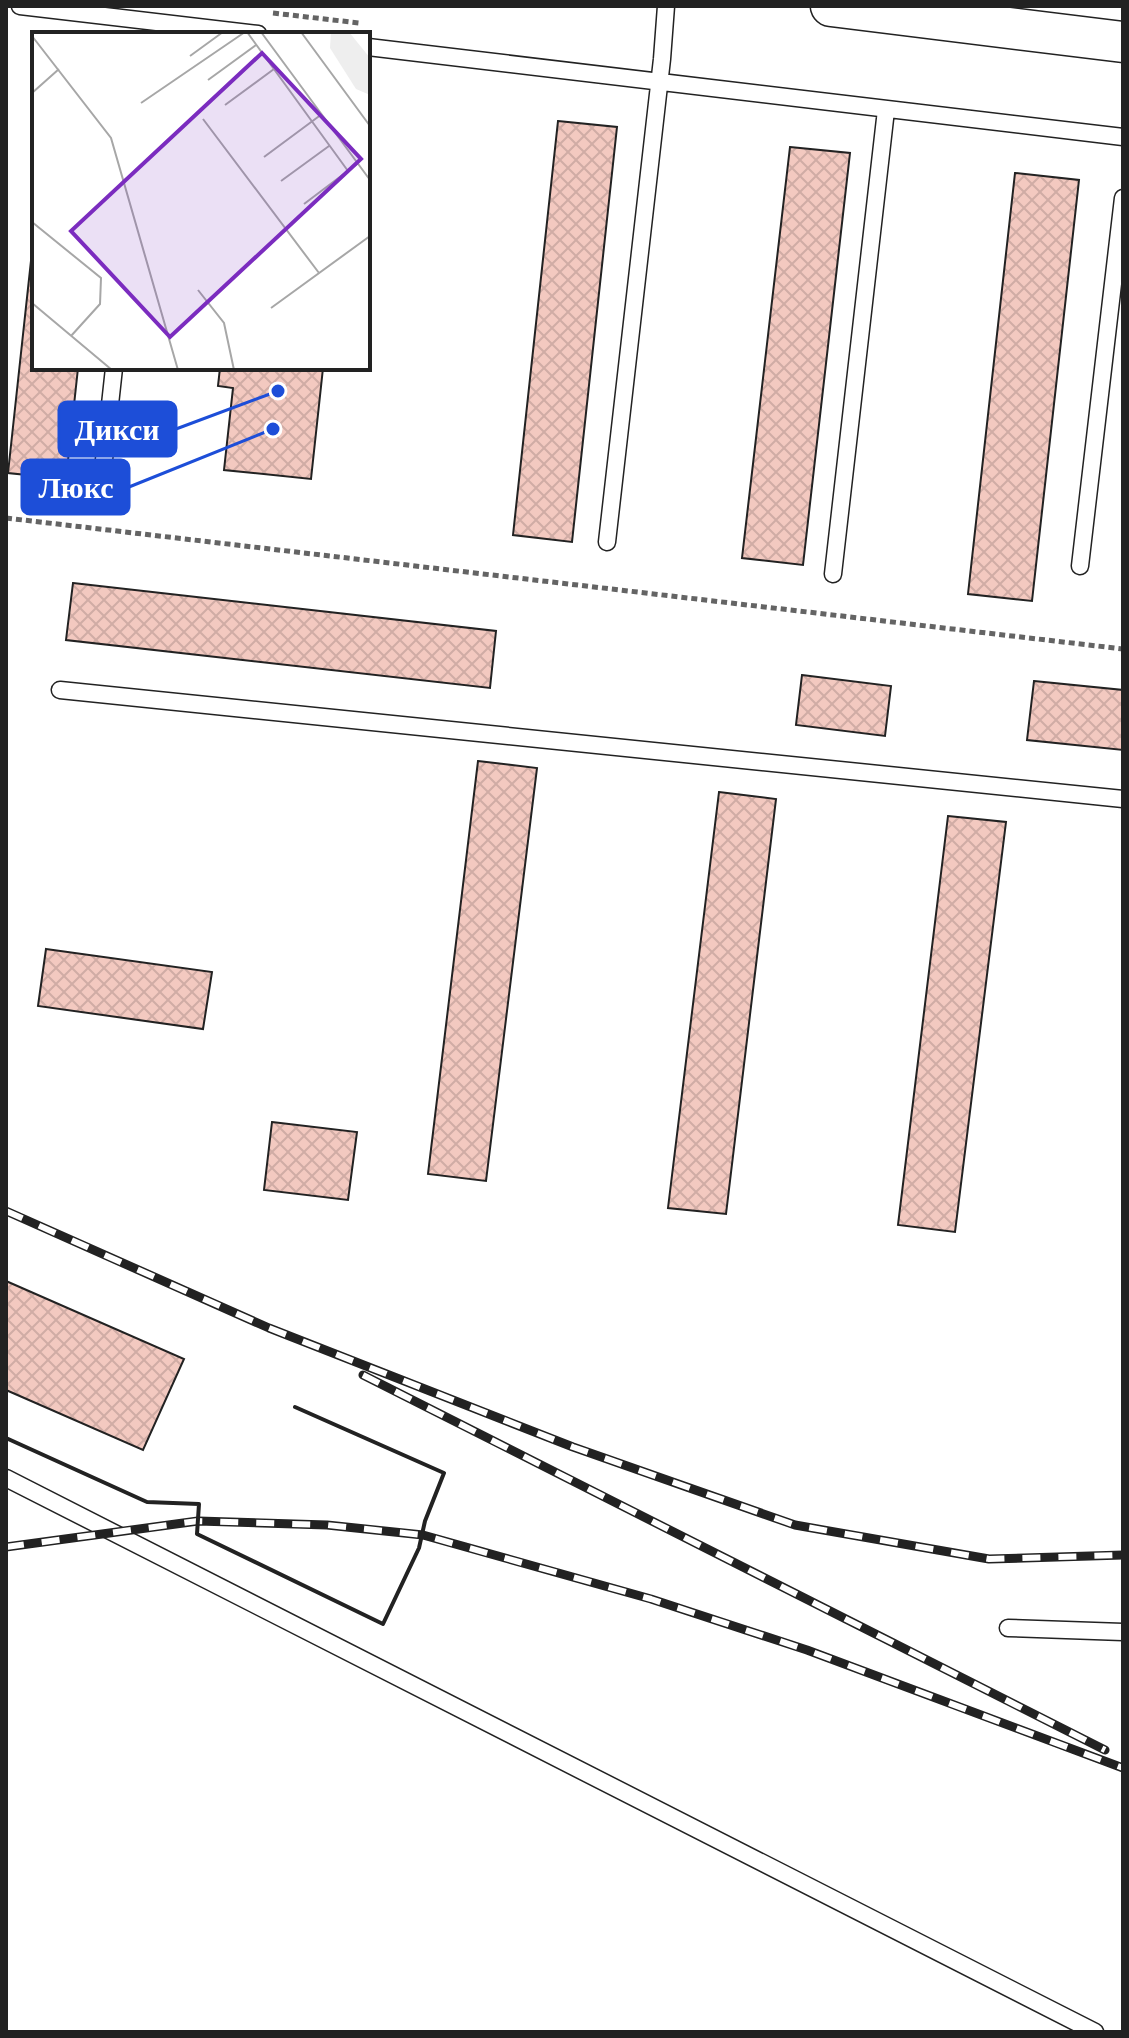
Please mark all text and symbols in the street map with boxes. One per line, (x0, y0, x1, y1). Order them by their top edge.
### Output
inset map (32, 32, 370, 370)
callout: Дикси (59, 402, 176, 456)
text: Дикси (74, 413, 160, 446)
callout: Люкс (22, 460, 129, 514)
text: Люкс (38, 471, 114, 504)

